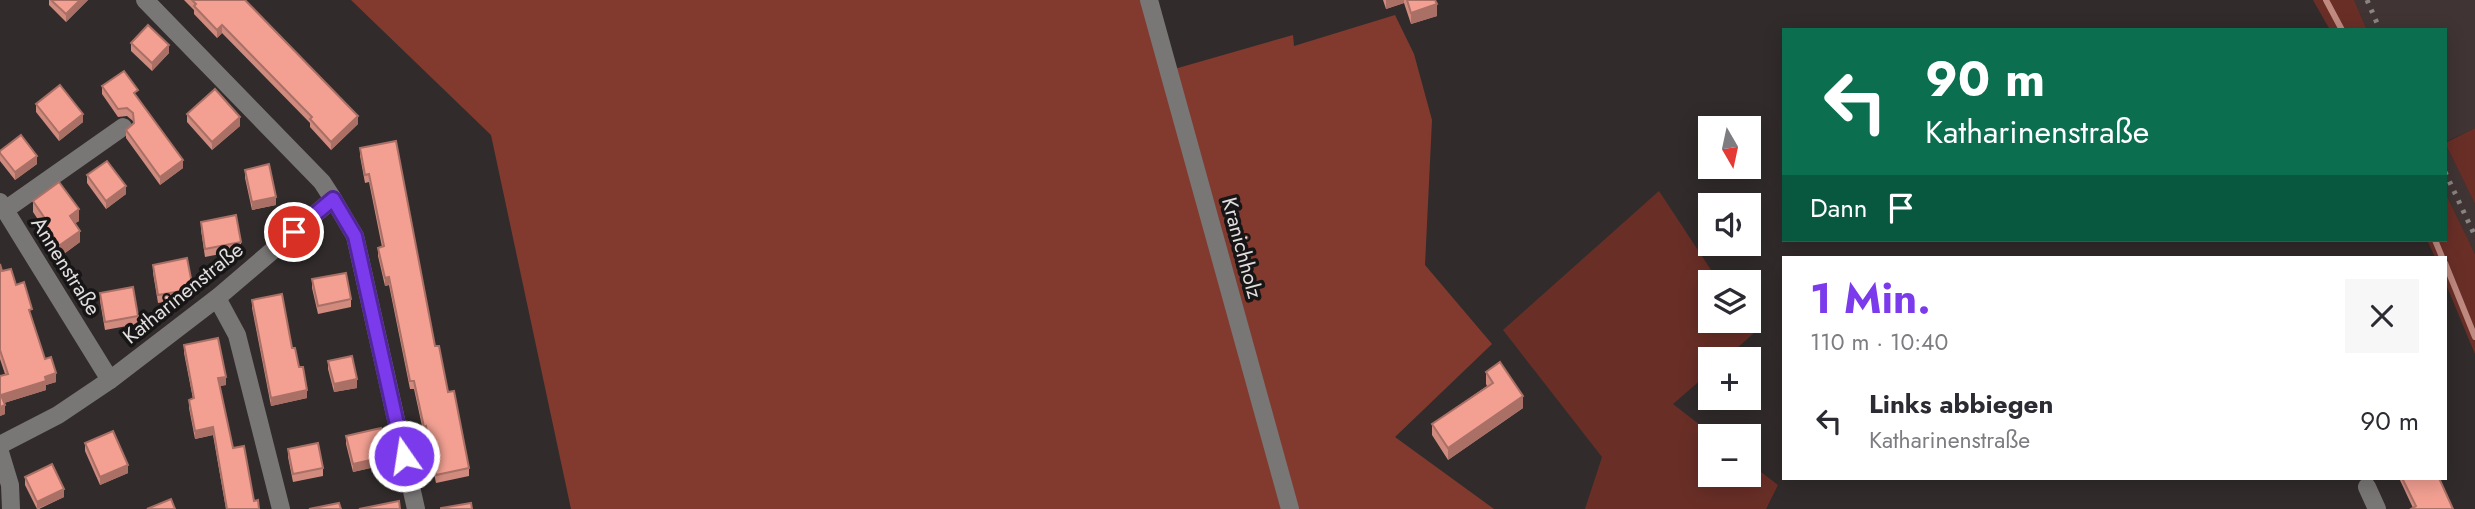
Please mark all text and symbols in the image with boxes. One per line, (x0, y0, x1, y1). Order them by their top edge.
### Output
text: 90 m (1925, 44, 2045, 114)
icon: left (1810, 56, 1901, 147)
text: Katharinenstraße (1925, 109, 2149, 155)
north arrow (1698, 116, 1760, 178)
map controls (1698, 116, 1761, 487)
text: Dann (1810, 189, 1868, 227)
icon: arrive (1882, 189, 1920, 227)
button: sound (1698, 193, 1761, 256)
street label: Kranichholz (1214, 194, 1270, 302)
pin (264, 202, 324, 262)
street label: Annenstraße (24, 211, 108, 321)
icon: arrive (275, 213, 313, 251)
street label: Katharinenstraße (116, 235, 250, 351)
text: 1 Min. (1810, 268, 1931, 329)
button: layers (1698, 270, 1761, 333)
button: close (2345, 279, 2419, 353)
text: 110 m · 10:40 (1810, 325, 1948, 359)
button: + (1698, 347, 1761, 410)
text: Links abbiegen (1869, 385, 2053, 423)
icon: left (1810, 402, 1848, 440)
text: 90 m (2360, 402, 2419, 440)
position arrow (367, 419, 441, 493)
text: Katharinenstraße (1869, 423, 2030, 457)
button: − (1698, 424, 1761, 487)

